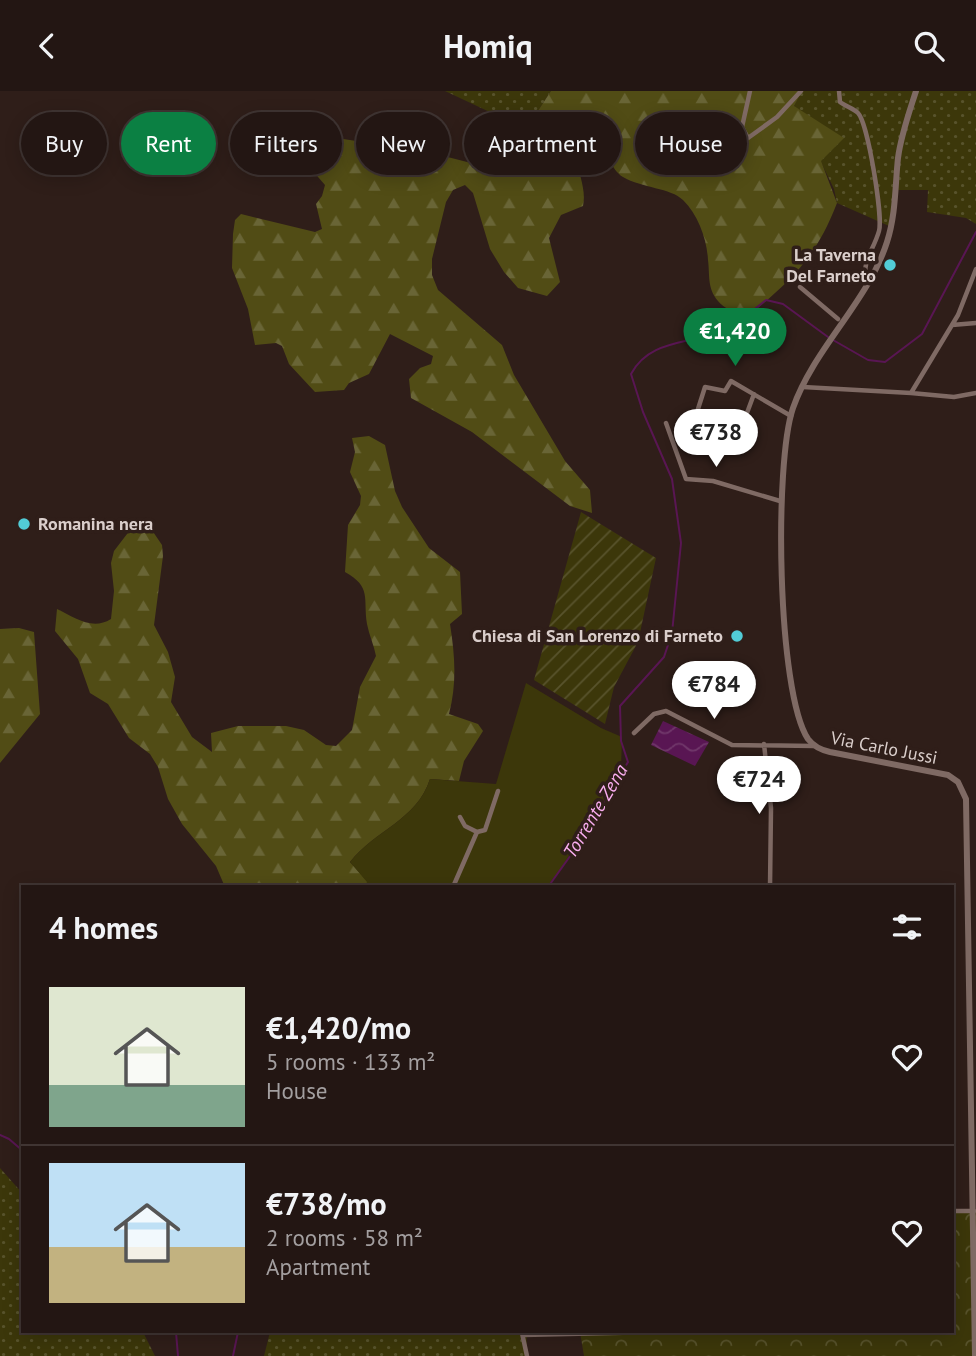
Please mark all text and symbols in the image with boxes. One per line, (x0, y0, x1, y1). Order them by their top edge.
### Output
text: Homiq (443, 25, 533, 67)
icon: back (28, 27, 66, 65)
icon: search (910, 27, 948, 65)
chip: Buy (21, 112, 107, 175)
chip: Rent (121, 112, 216, 175)
chip: Filters (230, 112, 342, 175)
chip: New (356, 112, 450, 175)
chip: Apartment (464, 112, 621, 175)
chip: House (635, 112, 747, 175)
place label: La Taverna Del Farneto (786, 243, 876, 287)
marker: La Taverna Del Farneto (882, 257, 898, 273)
pin: €1,420 (678, 309, 792, 368)
text: €1,420 (699, 316, 771, 345)
pin: €738 (675, 409, 757, 469)
text: €738 (690, 417, 742, 446)
place label: Romanina nera (38, 512, 153, 535)
marker: Romanina nera (16, 516, 32, 532)
place label: Chiesa di San Lorenzo di Farneto (472, 624, 723, 647)
marker: Chiesa di San Lorenzo di Farneto (729, 628, 745, 644)
pin: €784 (673, 661, 755, 721)
text: €784 (688, 669, 740, 698)
street label: Via Carlo Jussi (828, 726, 940, 769)
pin: €724 (718, 757, 800, 816)
water label: Torrente Zena (558, 759, 633, 862)
text: €724 (733, 764, 785, 793)
text: 4 homes (49, 908, 158, 947)
icon: filters (888, 908, 926, 946)
text: €1,420/mo (266, 1008, 411, 1047)
icon: home (105, 1015, 189, 1099)
icon: heart (888, 1038, 926, 1076)
text: 5 rooms · 133 m² (266, 1047, 435, 1076)
text: House (266, 1076, 328, 1105)
text: €738/mo (266, 1184, 387, 1223)
icon: home (105, 1191, 189, 1275)
icon: heart (888, 1214, 926, 1252)
text: 2 rooms · 58 m² (266, 1223, 423, 1252)
text: Apartment (266, 1252, 370, 1281)

